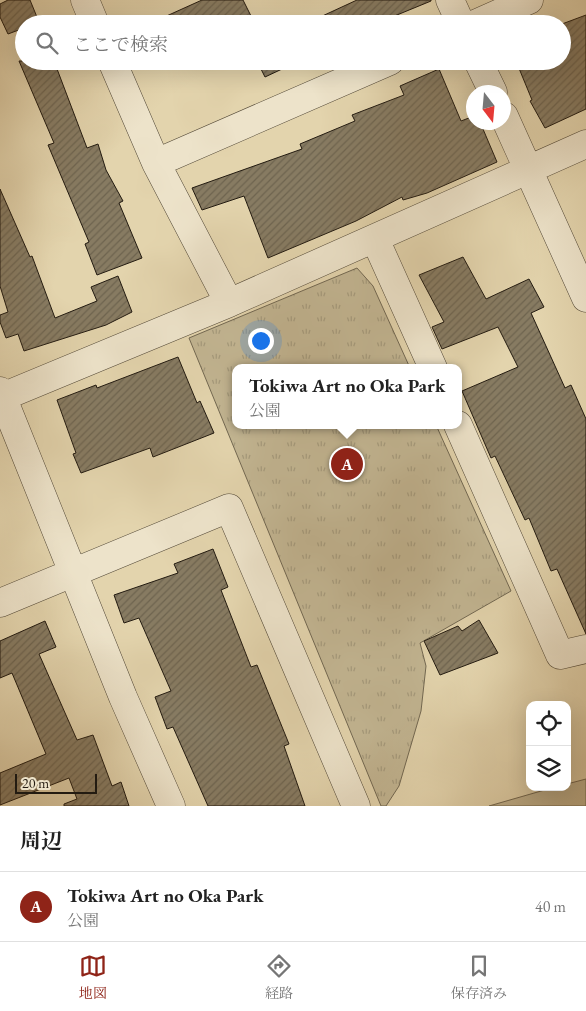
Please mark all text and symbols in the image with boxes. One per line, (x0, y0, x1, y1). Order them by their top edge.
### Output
search box (15, 15, 571, 70)
icon: search (33, 29, 61, 57)
text: ここで検索 (73, 32, 168, 57)
north arrow (466, 85, 511, 130)
your location (248, 328, 274, 354)
popup (232, 364, 462, 429)
text: Tokiwa Art no Oka Park (249, 373, 445, 398)
text: 公園 (249, 400, 281, 421)
pin: A (331, 445, 363, 483)
map controls (526, 701, 571, 791)
button: locate (526, 701, 571, 746)
button: layers (526, 746, 571, 791)
scale bar (15, 771, 98, 794)
text: 20 m (22, 774, 49, 792)
text: 周辺 (20, 827, 62, 854)
text: Tokiwa Art no Oka Park (67, 883, 264, 908)
text: A (30, 896, 42, 917)
text: 40 m (535, 896, 566, 917)
text: 公園 (67, 910, 99, 931)
tab: 地図 (79, 952, 107, 1002)
tab: 経路 (265, 952, 293, 1002)
tab: 保存済み (451, 952, 507, 1002)

